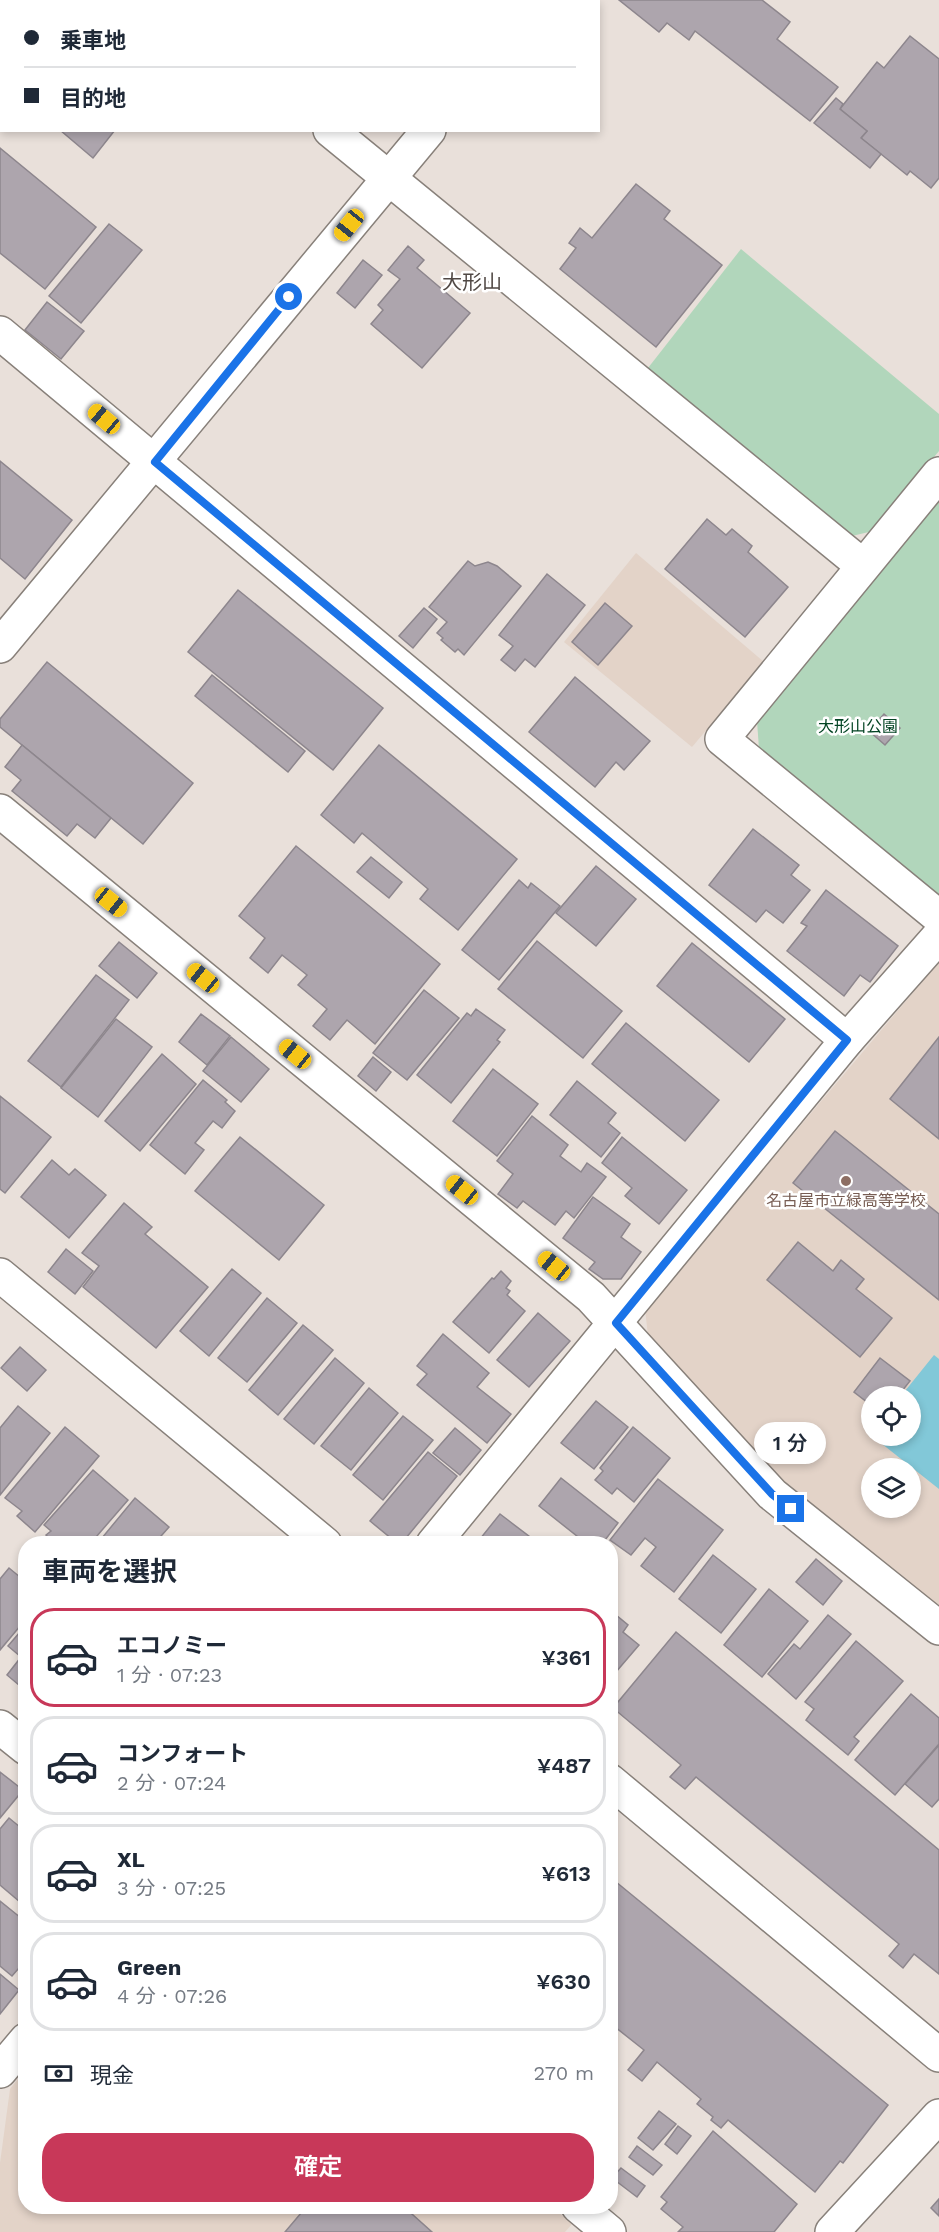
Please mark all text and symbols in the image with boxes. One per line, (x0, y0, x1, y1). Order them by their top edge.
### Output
text: 乗車地 (60, 28, 126, 53)
text: 目的地 (60, 86, 126, 111)
car (331, 205, 367, 245)
district label: 大形山 (442, 270, 502, 294)
route start (275, 283, 302, 310)
car (84, 401, 124, 437)
park label: 大形山公園 (818, 717, 898, 736)
car (91, 884, 131, 920)
car (183, 960, 223, 996)
car (275, 1036, 315, 1072)
car (442, 1172, 482, 1208)
marker: 名古屋市立緑高等学校 (839, 1174, 853, 1188)
place label: 名古屋市立緑高等学校 (766, 1191, 926, 1210)
car (534, 1248, 574, 1284)
map controls (861, 1386, 921, 1518)
button: locate (861, 1386, 921, 1446)
callout: 1 分 (755, 1422, 827, 1464)
text: 1 分 (773, 1431, 807, 1455)
button: layers (861, 1458, 921, 1518)
route end (777, 1495, 804, 1522)
text: 車両を選択 (42, 1556, 177, 1588)
icon: car (45, 1631, 99, 1685)
text: エコノミー (117, 1633, 227, 1658)
text: ¥361 (541, 1645, 591, 1670)
text: 1 分 · 07:23 (117, 1663, 222, 1687)
icon: car (45, 1739, 99, 1793)
text: コンフォート (117, 1741, 248, 1766)
text: ¥487 (537, 1753, 591, 1778)
text: 2 分 · 07:24 (117, 1771, 226, 1795)
icon: car (45, 1847, 99, 1901)
text: XL (117, 1847, 145, 1872)
text: ¥613 (541, 1861, 591, 1886)
text: 3 分 · 07:25 (117, 1876, 226, 1900)
icon: car (45, 1955, 99, 2009)
text: Green (117, 1955, 181, 1980)
text: ¥630 (536, 1969, 591, 1994)
text: 4 分 · 07:26 (117, 1984, 227, 2008)
icon: cash (42, 2057, 75, 2090)
text: 270 m (534, 2061, 594, 2085)
text: 現金 (90, 2063, 134, 2088)
button: 確定 (42, 2133, 594, 2202)

